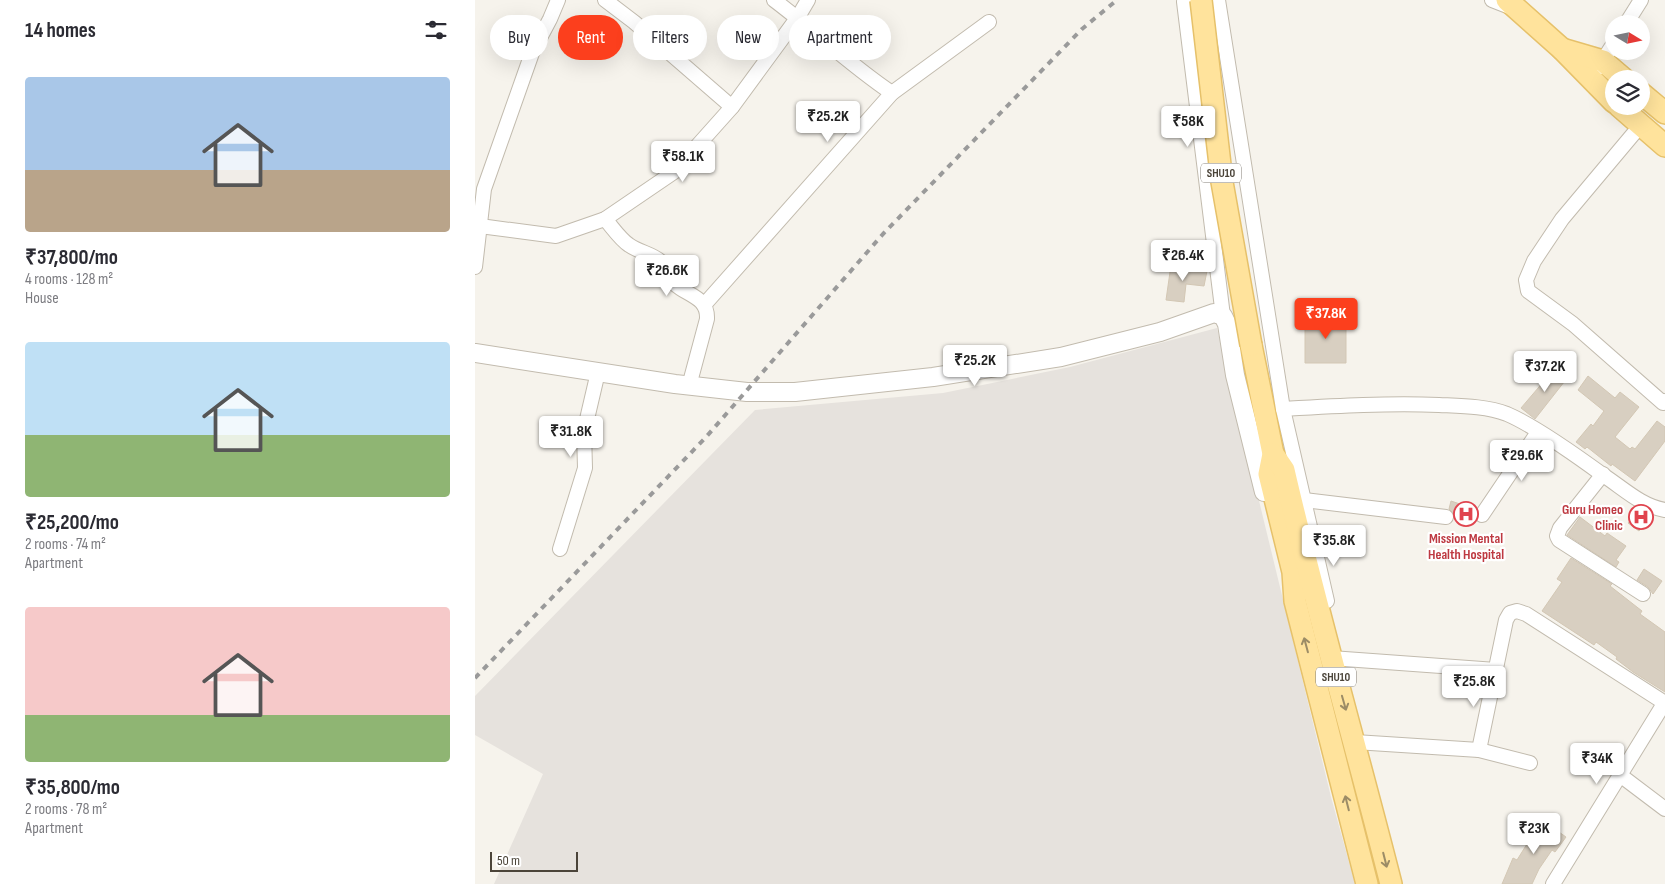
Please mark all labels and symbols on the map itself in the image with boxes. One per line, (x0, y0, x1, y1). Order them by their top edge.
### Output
north arrow (1605, 15, 1650, 60)
pin: ₹25.2K (787, 100, 869, 143)
pin: ₹58K (1158, 106, 1218, 148)
pin: ₹58.1K (642, 140, 724, 183)
road number: SHU10 (1201, 164, 1241, 182)
pin: ₹26.4K (1142, 240, 1224, 282)
pin: ₹26.6K (626, 254, 708, 297)
pin: ₹37.8K (1285, 298, 1367, 340)
pin: ₹25.2K (934, 344, 1016, 387)
pin: ₹37.2K (1504, 350, 1586, 393)
pin: ₹31.8K (530, 416, 612, 458)
pin: ₹29.6K (1481, 440, 1563, 482)
hospital icon: Mission Mental Health Hospital (1453, 501, 1479, 527)
place label: Guru Homeo Clinic (1562, 501, 1623, 534)
hospital icon: Guru Homeo Clinic (1628, 504, 1654, 530)
pin: ₹35.8K (1293, 524, 1375, 567)
place label: Mission Mental Health Hospital (1428, 530, 1504, 563)
one-way arrow (1301, 638, 1311, 654)
pin: ₹25.8K (1433, 666, 1515, 708)
road number: SHU10 (1316, 668, 1356, 686)
one-way arrow (1339, 695, 1349, 711)
pin: ₹34K (1567, 742, 1627, 785)
one-way arrow (1342, 795, 1351, 811)
pin: ₹23K (1504, 812, 1564, 855)
scale bar (490, 849, 577, 872)
one-way arrow (1381, 852, 1390, 868)

